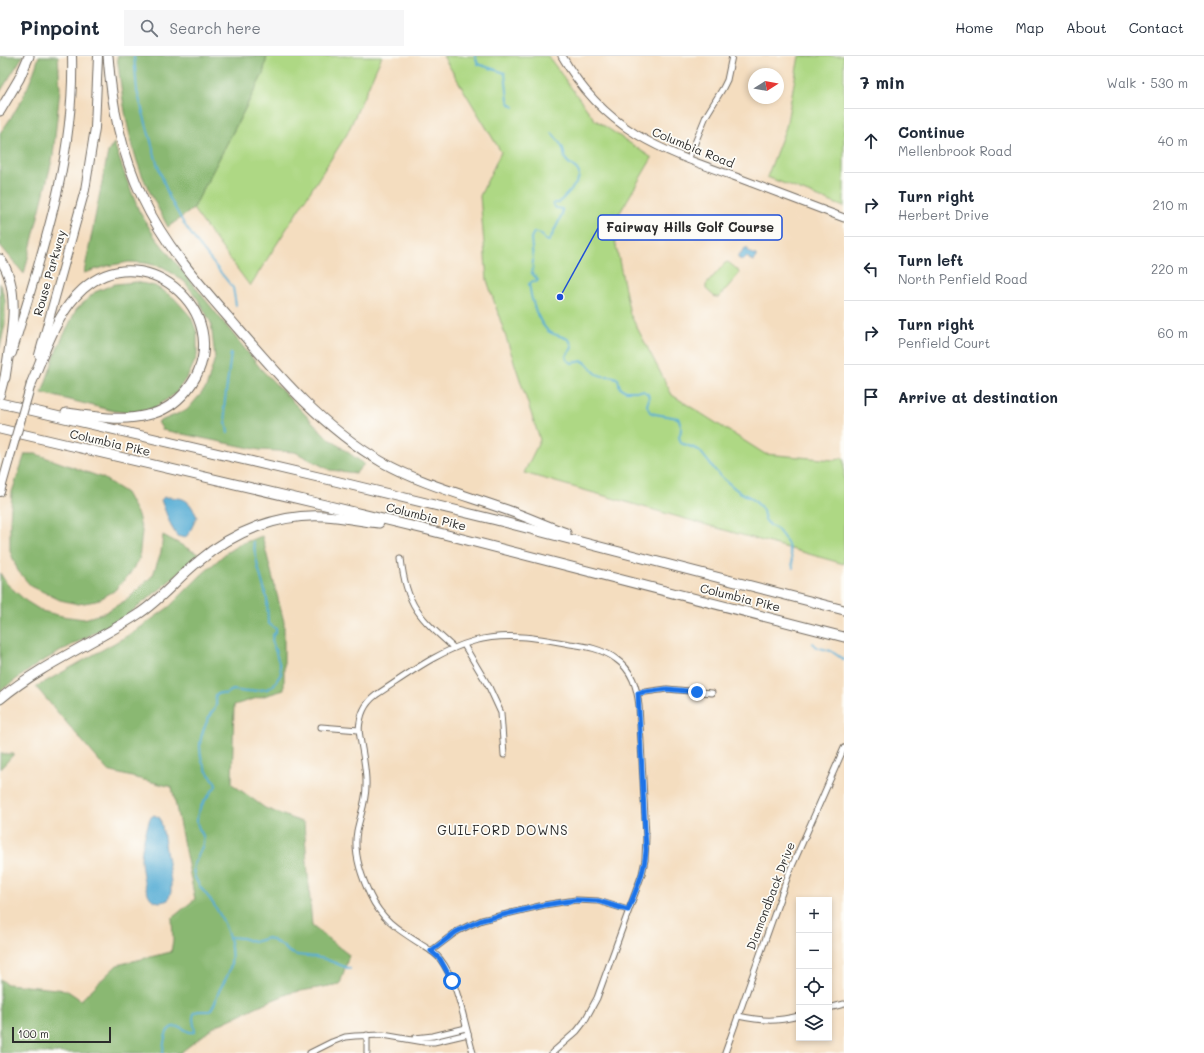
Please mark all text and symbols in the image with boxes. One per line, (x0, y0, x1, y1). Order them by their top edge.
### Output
search box (124, 10, 404, 46)
text: Pinpoint (20, 15, 100, 40)
icon: search (138, 17, 160, 39)
text: Search here (170, 18, 261, 38)
text: Home (955, 18, 993, 37)
text: Map (1015, 18, 1044, 37)
text: About (1066, 18, 1107, 37)
text: Contact (1129, 18, 1184, 37)
north arrow (748, 68, 784, 104)
text: 7 min (860, 71, 905, 93)
text: Walk · 530 m (1107, 74, 1188, 91)
text: Continue (898, 122, 965, 142)
street label: Columbia Road (650, 123, 737, 171)
icon: ahead (860, 130, 882, 152)
text: 40 m (1158, 132, 1188, 149)
text: Mellenbrook Road (898, 142, 1012, 159)
text: Turn right (898, 186, 975, 206)
icon: right (860, 194, 882, 216)
text: 210 m (1152, 196, 1188, 213)
text: Herbert Drive (898, 206, 989, 223)
callout: Fairway Hills Golf Course (598, 215, 782, 240)
text: Fairway Hills Golf Course (606, 218, 774, 236)
street label: Rouse Parkway (29, 228, 69, 318)
text: Turn left (898, 250, 963, 270)
icon: left (860, 258, 882, 280)
text: 220 m (1151, 260, 1188, 277)
text: North Penfield Road (898, 270, 1027, 287)
text: Turn right (898, 314, 975, 334)
icon: right (860, 322, 882, 344)
text: 60 m (1158, 324, 1188, 341)
text: Penfield Court (898, 334, 990, 351)
icon: arrive (860, 386, 882, 408)
text: Arrive at destination (898, 387, 1058, 407)
street label: Columbia Pike (68, 425, 152, 459)
street label: Columbia Pike (384, 498, 468, 534)
street label: Columbia Pike (698, 579, 782, 615)
route end (688, 683, 706, 701)
district label: GUILFORD DOWNS (437, 821, 569, 838)
street label: Diamondback Drive (742, 839, 798, 952)
map controls (796, 897, 832, 1041)
button: + (796, 897, 832, 933)
button: − (796, 933, 832, 969)
button: locate (796, 969, 832, 1005)
route start (443, 972, 461, 990)
button: layers (796, 1005, 832, 1041)
scale bar (12, 1025, 111, 1044)
text: 100 m (18, 1026, 49, 1041)

